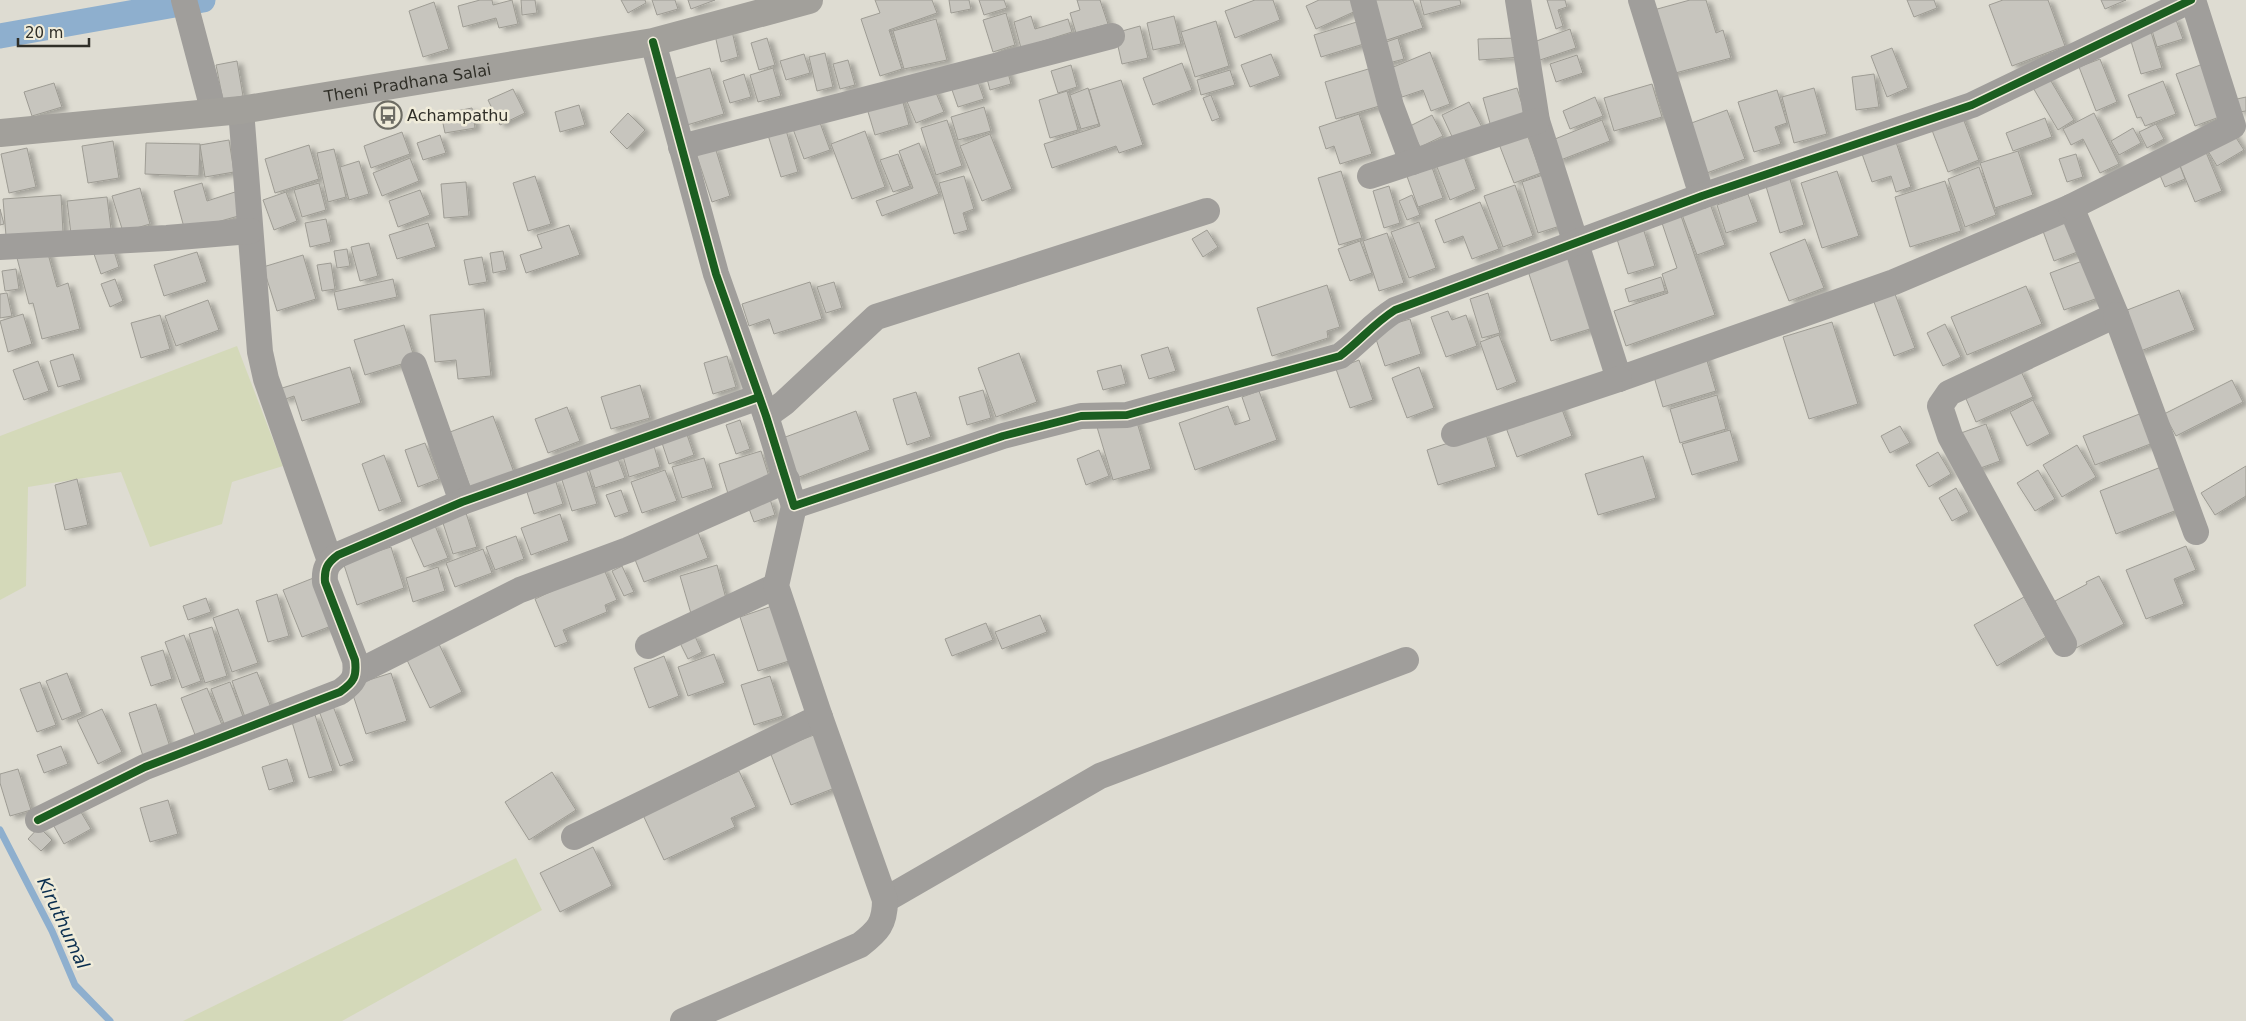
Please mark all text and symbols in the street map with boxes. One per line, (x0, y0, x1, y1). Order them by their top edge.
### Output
scale bar (18, 15, 89, 47)
text: 20 m (25, 24, 63, 42)
street label: Theni Pradhana Salai (322, 60, 493, 106)
bus stop icon: Achampathu (373, 100, 403, 130)
place label: Achampathu (407, 106, 509, 125)
water label: Kiruthumal (33, 873, 94, 972)

